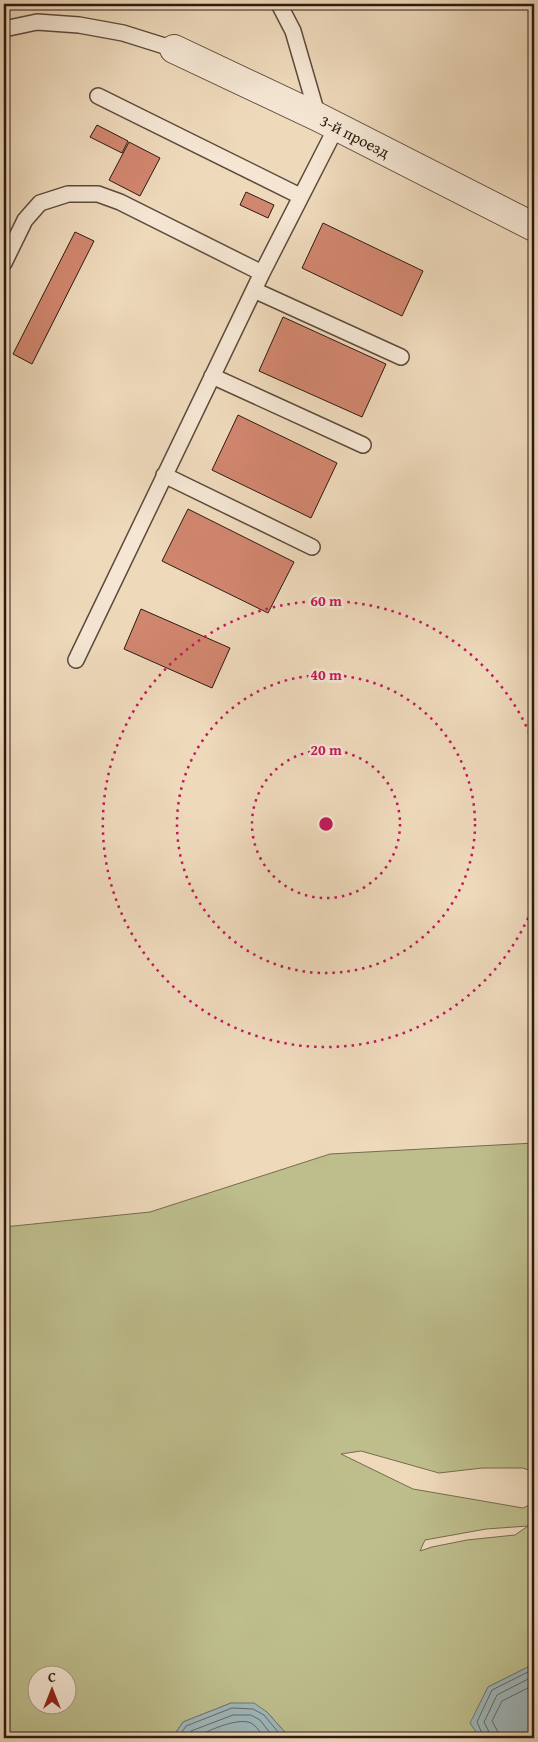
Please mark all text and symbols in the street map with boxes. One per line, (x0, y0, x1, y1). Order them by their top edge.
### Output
street label: 3-й проезд (316, 108, 394, 164)
text: 60 m (310, 590, 342, 611)
text: 40 m (310, 664, 342, 685)
text: 20 m (310, 739, 342, 760)
centre of rings (317, 815, 335, 833)
north arrow (28, 1664, 78, 1714)
text: С (48, 1667, 56, 1687)

